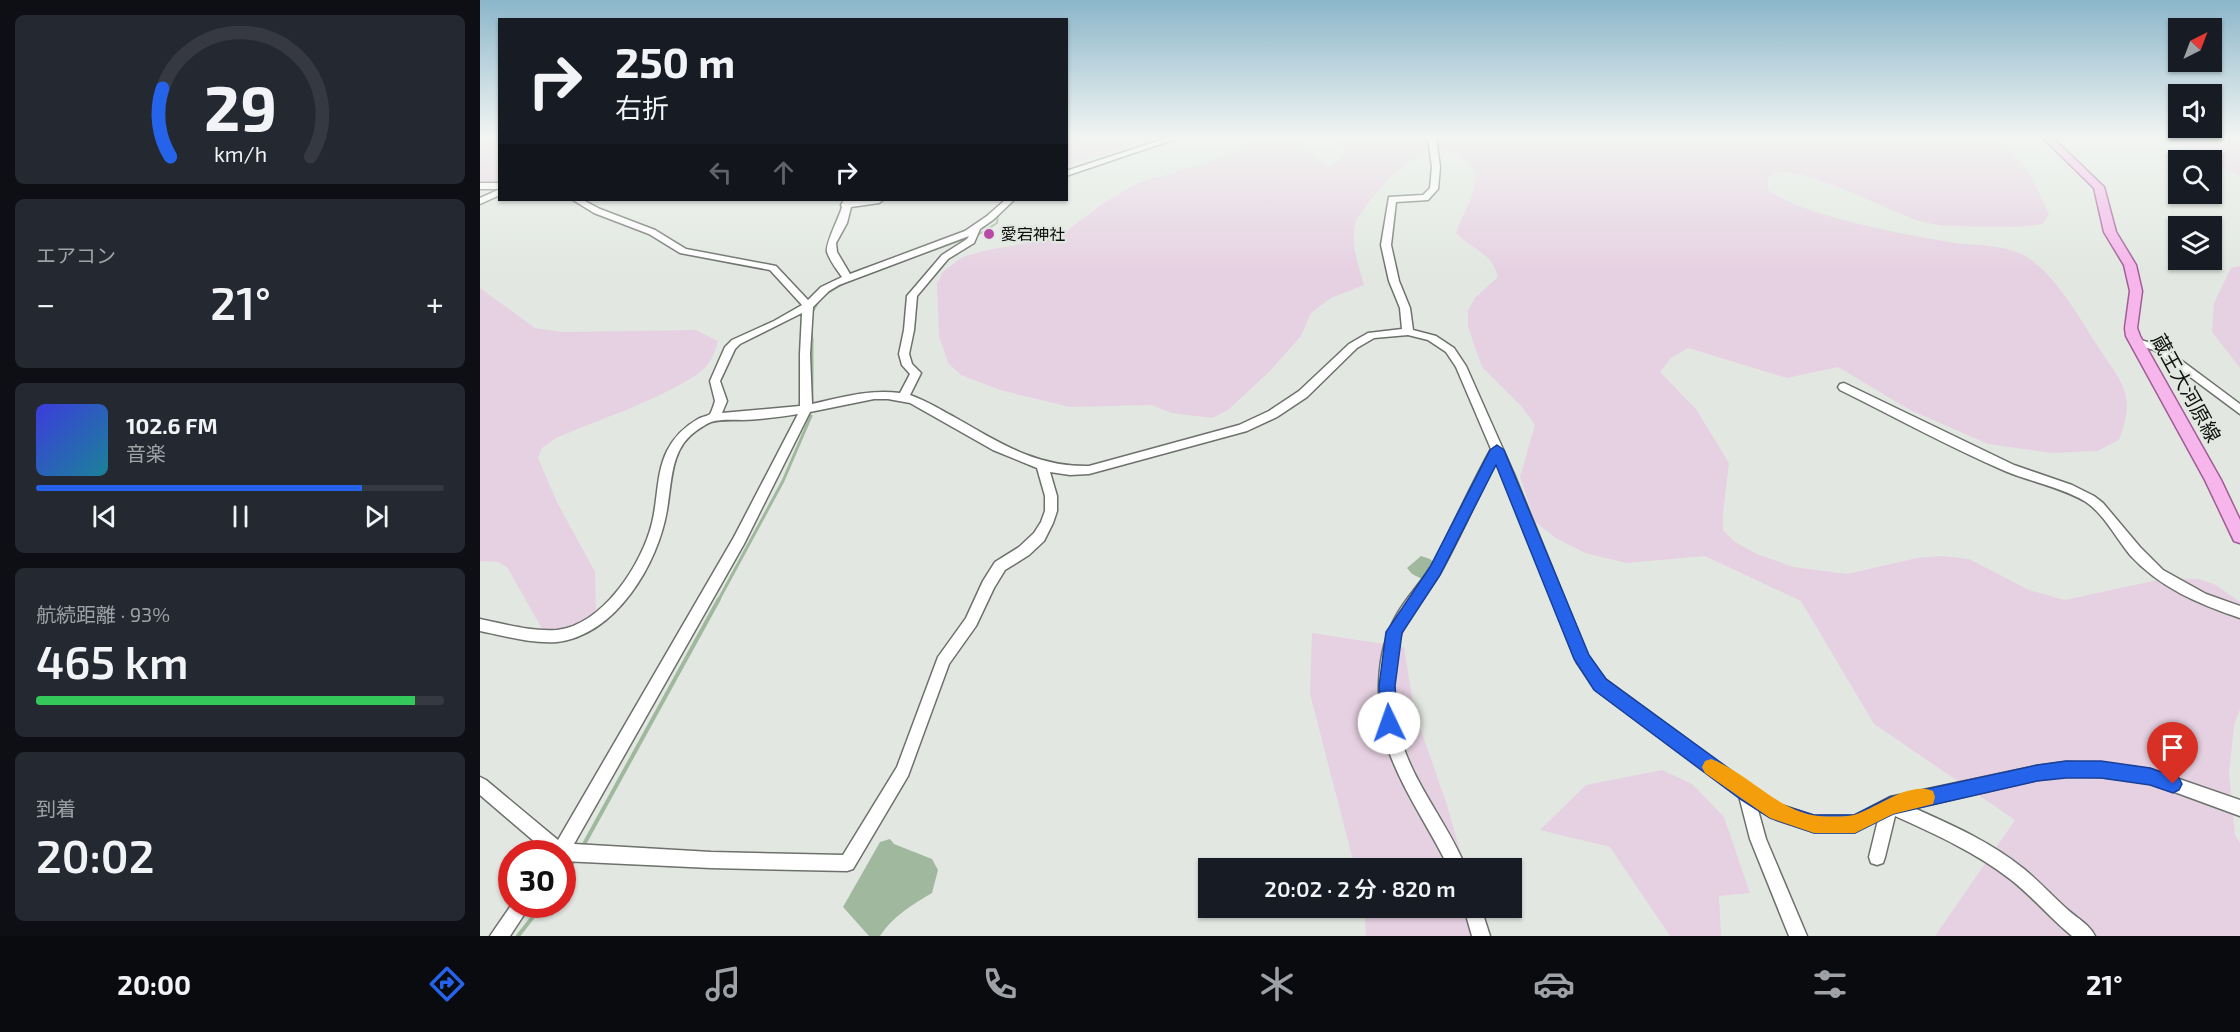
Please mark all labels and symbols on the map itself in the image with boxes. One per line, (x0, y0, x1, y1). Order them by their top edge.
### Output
north arrow (2168, 18, 2222, 72)
place label: 愛宕神社 (1001, 224, 1065, 243)
marker: 愛宕神社 (982, 227, 996, 241)
street label: 蔵王大河原線 (2147, 329, 2226, 446)
position arrow (1357, 691, 1421, 755)
pin (2147, 722, 2198, 784)
speed limit sign: 30 (498, 840, 576, 918)

